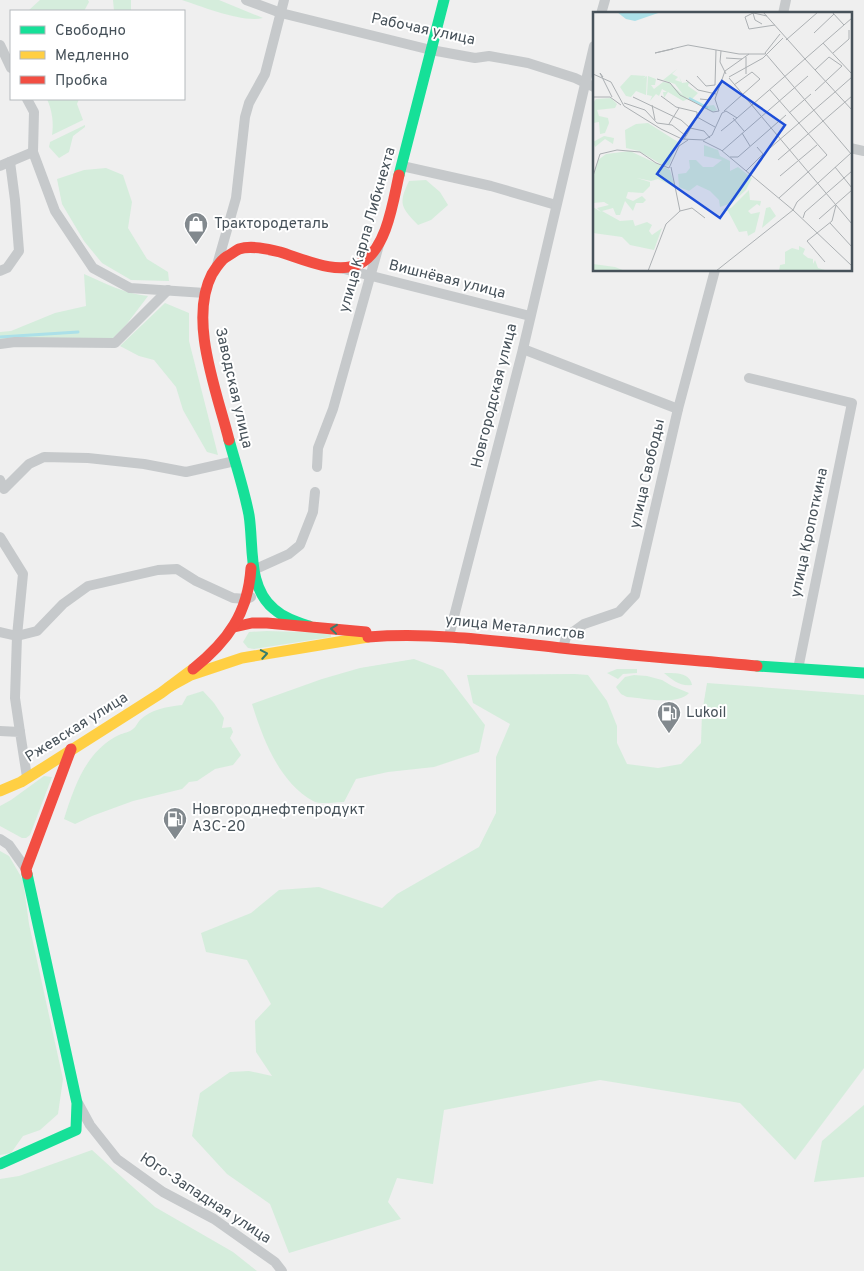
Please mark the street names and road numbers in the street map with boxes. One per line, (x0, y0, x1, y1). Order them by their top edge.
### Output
street label: Рабочая улица (369, 10, 477, 50)
street label: улица Карла Либкнехта (335, 145, 401, 315)
street label: Вишнёвая улица (387, 256, 507, 304)
street label: Новгородская улица (468, 322, 522, 470)
street label: Заводская улица (210, 326, 256, 450)
street label: улица Свободы (626, 417, 670, 531)
street label: улица Кропоткина (787, 466, 833, 600)
street label: улица Металлистов (444, 611, 586, 645)
street label: Ржевская улица (22, 689, 132, 767)
street label: Юго-Западная улица (136, 1149, 274, 1249)

